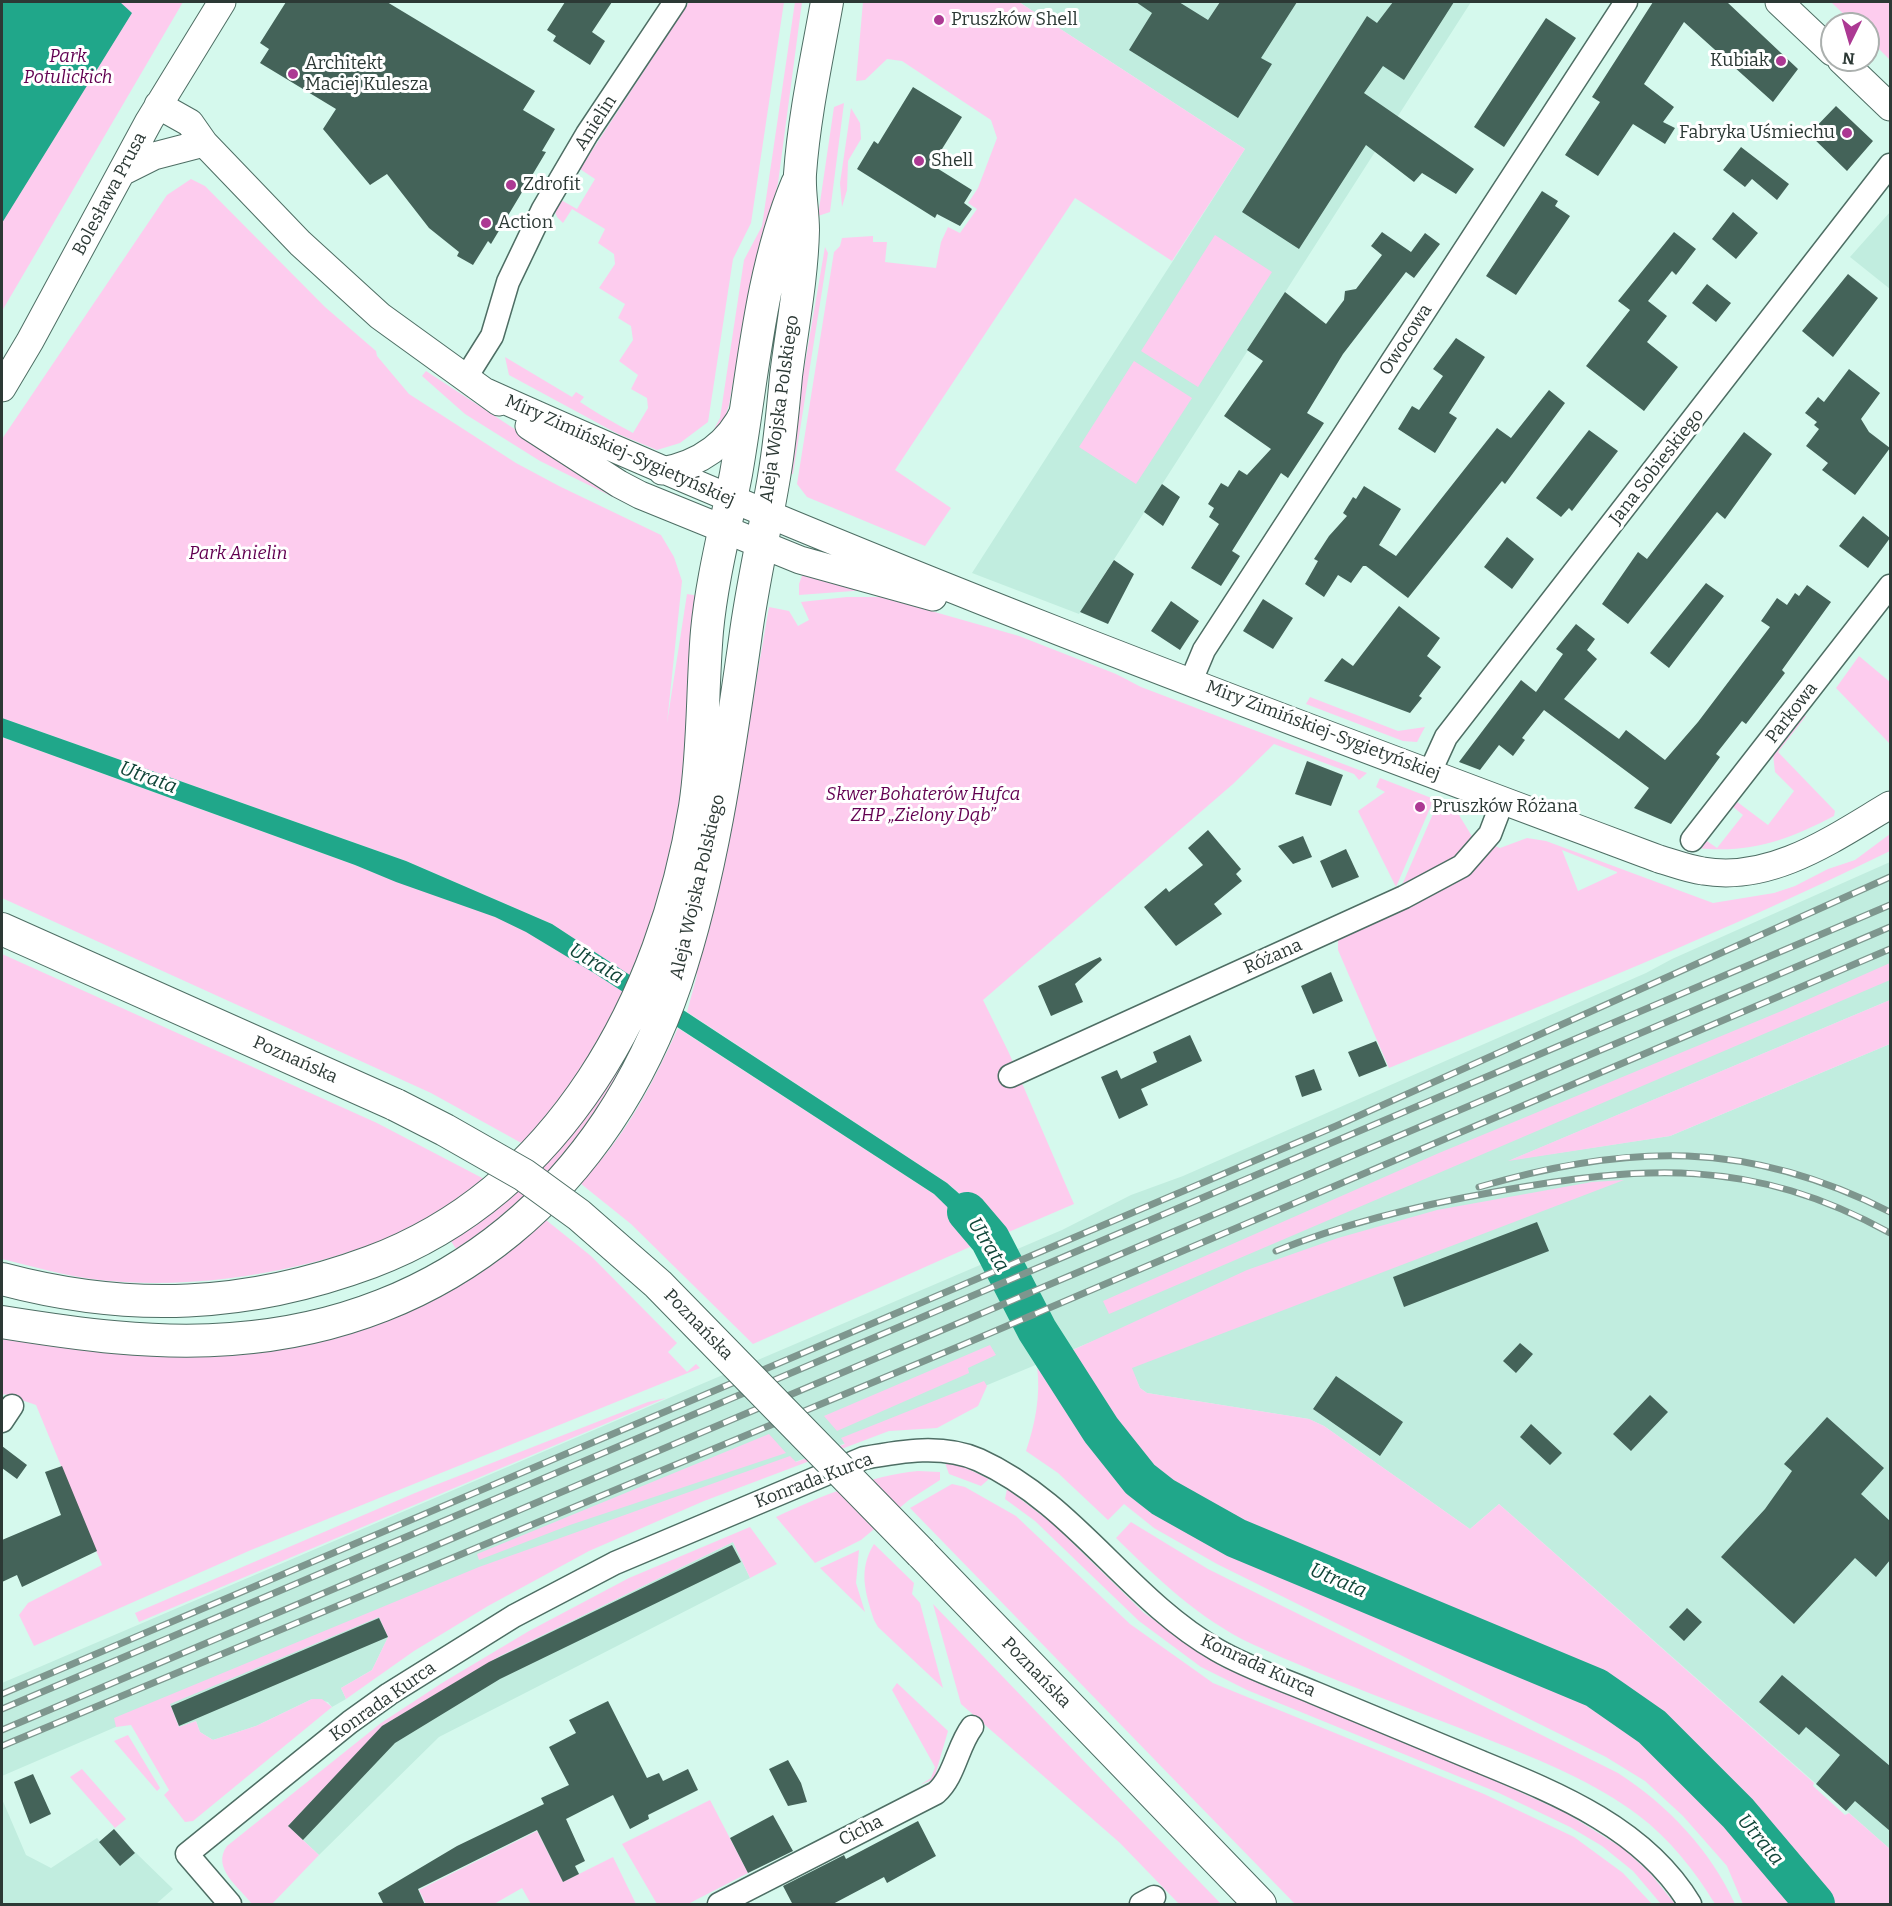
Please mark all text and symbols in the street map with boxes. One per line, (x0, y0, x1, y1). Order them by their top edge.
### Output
place label: Pruszków Shell (951, 9, 1078, 31)
north arrow (1820, 12, 1880, 72)
marker: Pruszków Shell (932, 13, 946, 27)
park label: Park Potulickich (23, 46, 113, 88)
text: N (1842, 48, 1856, 68)
place label: Kubiak (1710, 50, 1769, 72)
place label: Architekt Maciej Kulesza (305, 53, 428, 96)
marker: Kubiak (1774, 54, 1788, 68)
marker: Architekt Maciej Kulesza (286, 67, 300, 81)
street label: Anielin (570, 92, 622, 154)
place label: Fabryka Uśmiechu (1679, 122, 1835, 144)
marker: Fabryka Uśmiechu (1840, 126, 1854, 140)
street label: Bolesława Prusa (68, 129, 152, 259)
place label: Shell (931, 150, 973, 172)
marker: Shell (912, 154, 926, 168)
place label: Zdrofit (523, 174, 581, 196)
marker: Zdrofit (504, 178, 518, 192)
place label: Action (498, 212, 553, 234)
marker: Action (479, 216, 493, 230)
street label: Owocowa (1375, 300, 1437, 380)
street label: Aleja Wojska Polskiego (756, 314, 804, 504)
street label: Miry Zimińskiej-Sygietyńskiej (502, 390, 738, 512)
street label: Jana Sobieskiego (1605, 405, 1709, 529)
park label: Park Anielin (189, 543, 287, 565)
street label: Miry Zimińskiej-Sygietyńskiej (1203, 676, 1443, 786)
street label: Parkowa (1762, 678, 1822, 748)
water label: Utrata (116, 757, 180, 799)
park label: Skwer Bohaterów Hufca ZHP „Zielony Dąb” (826, 784, 1020, 826)
street label: Aleja Wojska Polskiego (666, 792, 730, 982)
place label: Pruszków Różana (1432, 796, 1578, 818)
marker: Pruszków Różana (1413, 800, 1427, 814)
street label: Różana (1240, 935, 1306, 979)
water label: Utrata (564, 938, 628, 990)
street label: Poznańska (249, 1032, 341, 1088)
water label: Utrata (962, 1213, 1014, 1277)
street label: Poznańska (659, 1285, 737, 1365)
street label: Konrada Kurca (752, 1449, 876, 1513)
water label: Utrata (1306, 1558, 1370, 1604)
street label: Konrada Kurca (1197, 1630, 1319, 1702)
street label: Poznańska (997, 1633, 1075, 1713)
street label: Konrada Kurca (326, 1657, 440, 1747)
water label: Utrata (1732, 1810, 1788, 1870)
street label: Cicha (835, 1811, 887, 1851)

